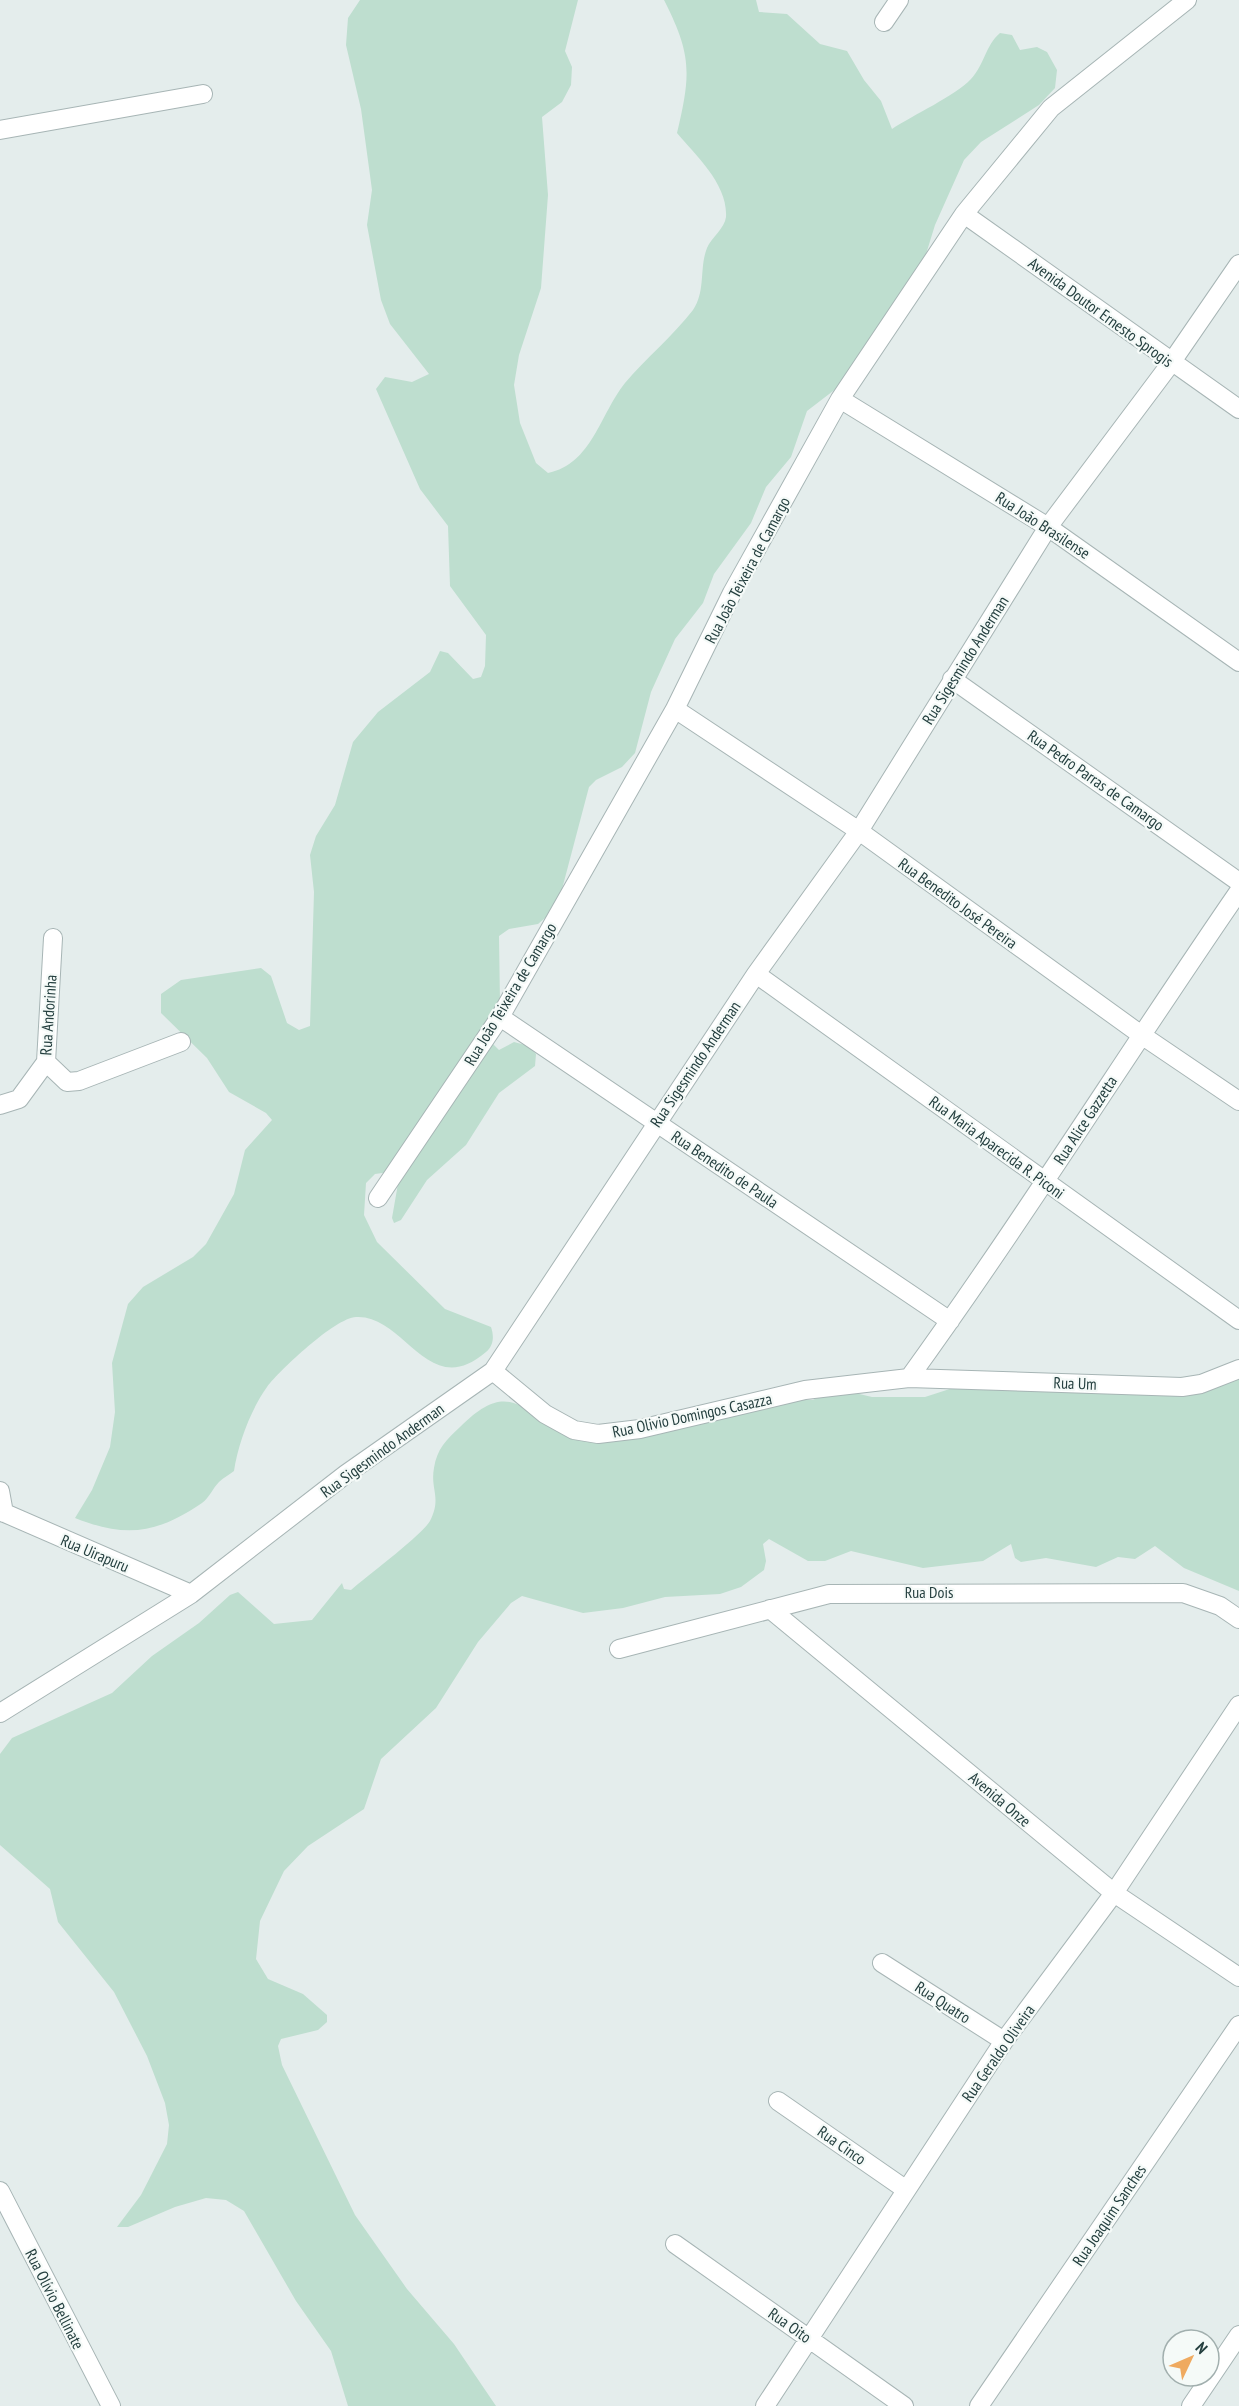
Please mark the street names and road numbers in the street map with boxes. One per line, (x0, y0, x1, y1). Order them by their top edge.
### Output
street label: Avenida Doutor Ernesto Sprogis (1025, 253, 1177, 371)
street label: Rua João Brasilense (992, 487, 1094, 563)
street label: Rua João Teixeira de Camargo (700, 493, 794, 647)
street label: Rua Sigesmindo Anderman (917, 592, 1013, 728)
street label: Rua Pedro Parras de Camargo (1024, 725, 1168, 835)
street label: Rua Benedito José Pereira (895, 853, 1021, 953)
street label: Rua João Teixeira de Camargo (459, 919, 561, 1069)
street label: Rua Andorinha (35, 974, 61, 1056)
street label: Rua Sigesmindo Anderman (645, 997, 745, 1131)
street label: Rua Alice Gazzetta (1049, 1072, 1121, 1168)
street label: Rua Maria Aparecida R. Piconi (925, 1091, 1069, 1203)
street label: Rua Benedito de Paula (668, 1126, 782, 1212)
street label: Rua Um (1053, 1372, 1097, 1394)
street label: Rua Olivio Domingos Casazza (610, 1388, 774, 1442)
street label: Rua Sigesmindo Anderman (316, 1398, 448, 1502)
street label: Rua Uirapuru (58, 1530, 132, 1576)
street label: Rua Dois (905, 1582, 953, 1602)
street label: Avenida Onze (965, 1767, 1035, 1831)
street label: Rua Quatro (911, 1977, 975, 2027)
street label: Rua Geraldo Oliveira (957, 2001, 1039, 2105)
street label: Rua Cinco (814, 2121, 870, 2169)
street label: Rua Joaquim Sanches (1068, 2161, 1150, 2269)
street label: Rua Olívio Bellinate (21, 2246, 89, 2352)
street label: Rua Oito (765, 2303, 815, 2347)

